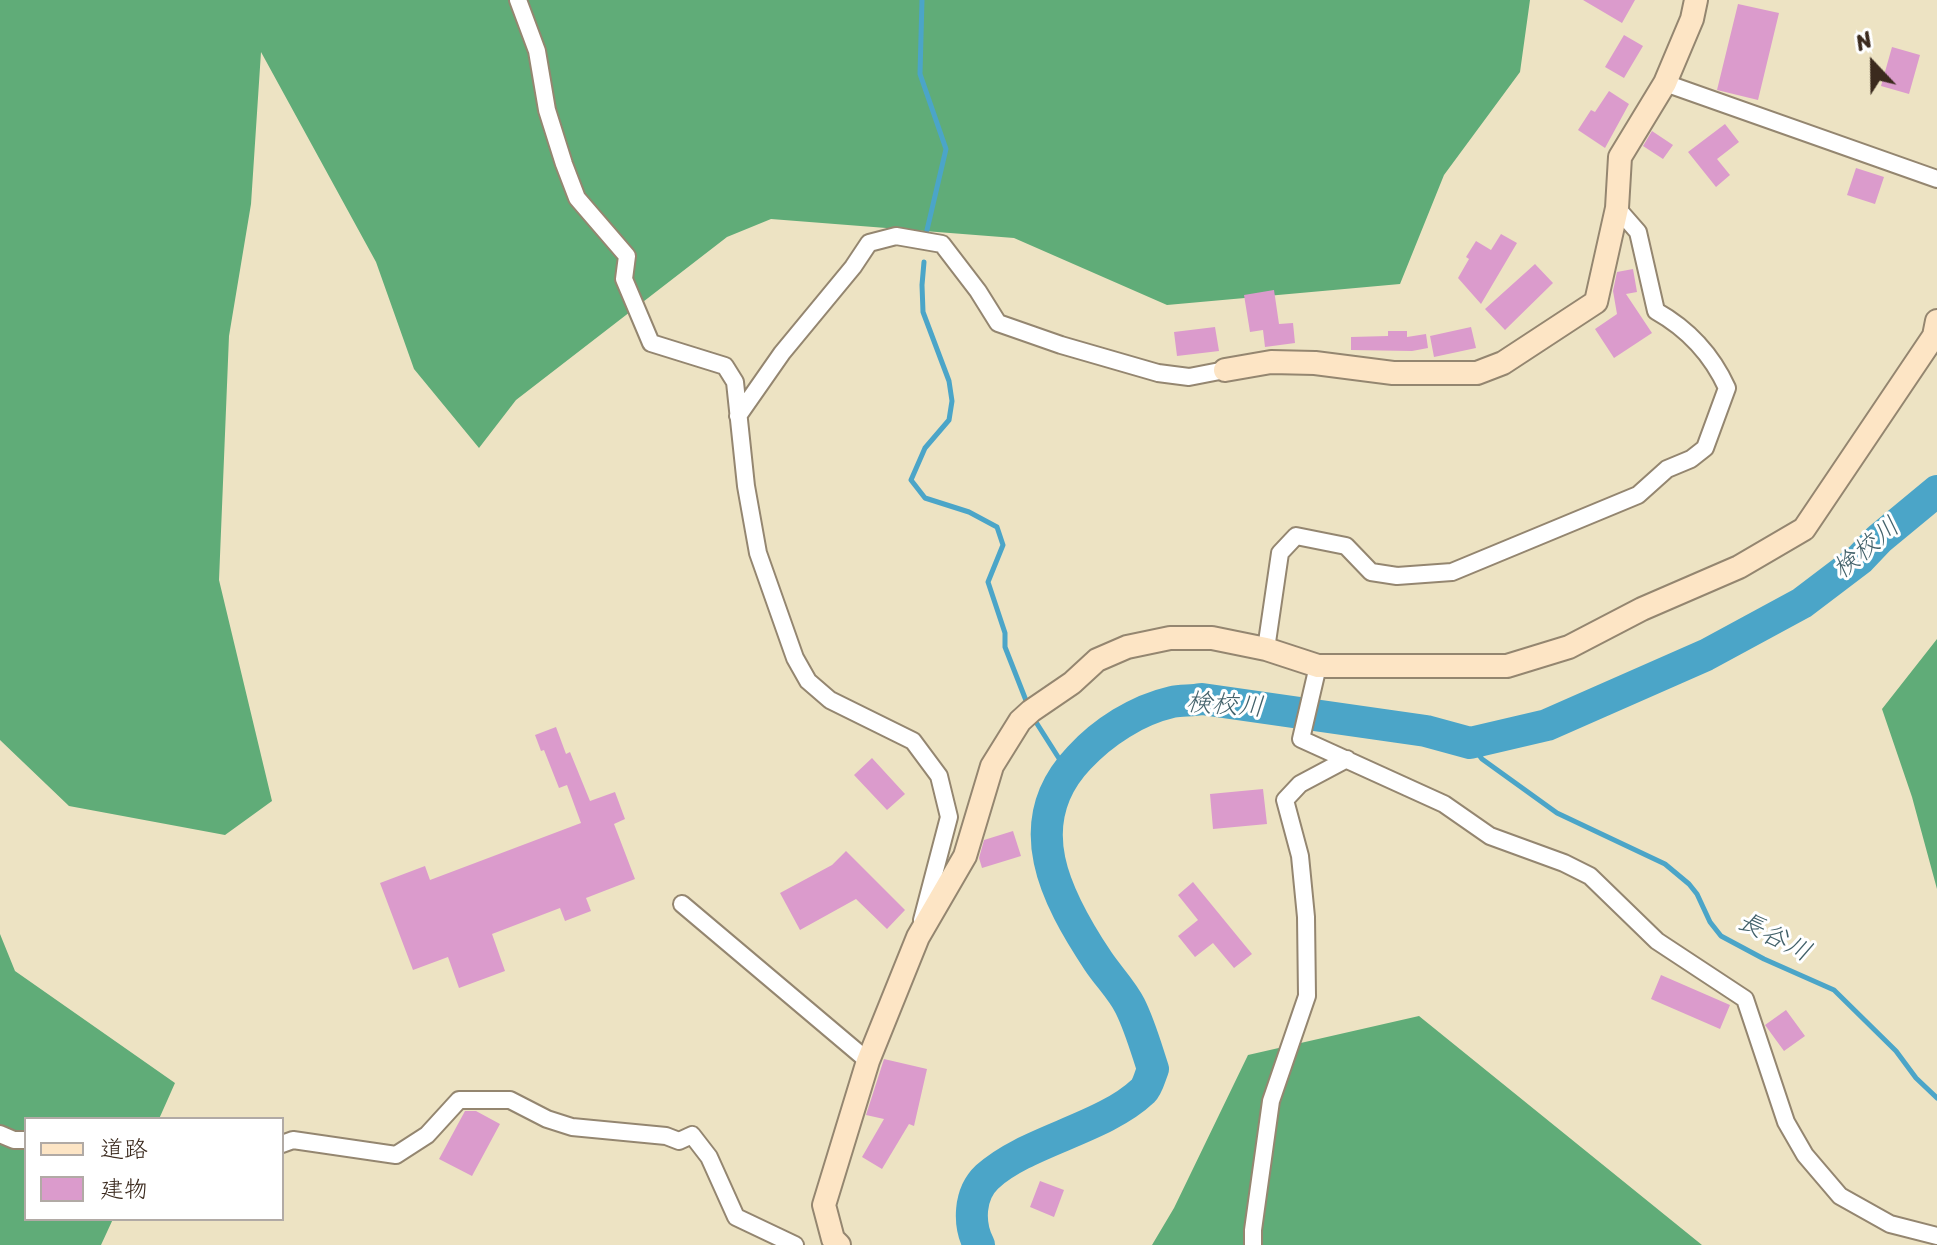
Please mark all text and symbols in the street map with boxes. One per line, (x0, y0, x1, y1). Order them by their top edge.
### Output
text: N (1849, 20, 1878, 62)
north arrow (1833, 24, 1913, 104)
water label: 検校川 (1827, 512, 1907, 586)
water label: 検校川 (1185, 688, 1265, 724)
water label: 長谷川 (1732, 906, 1816, 970)
legend (24, 1117, 284, 1221)
text: 道路 (100, 1128, 148, 1170)
text: 建物 (100, 1168, 148, 1210)

